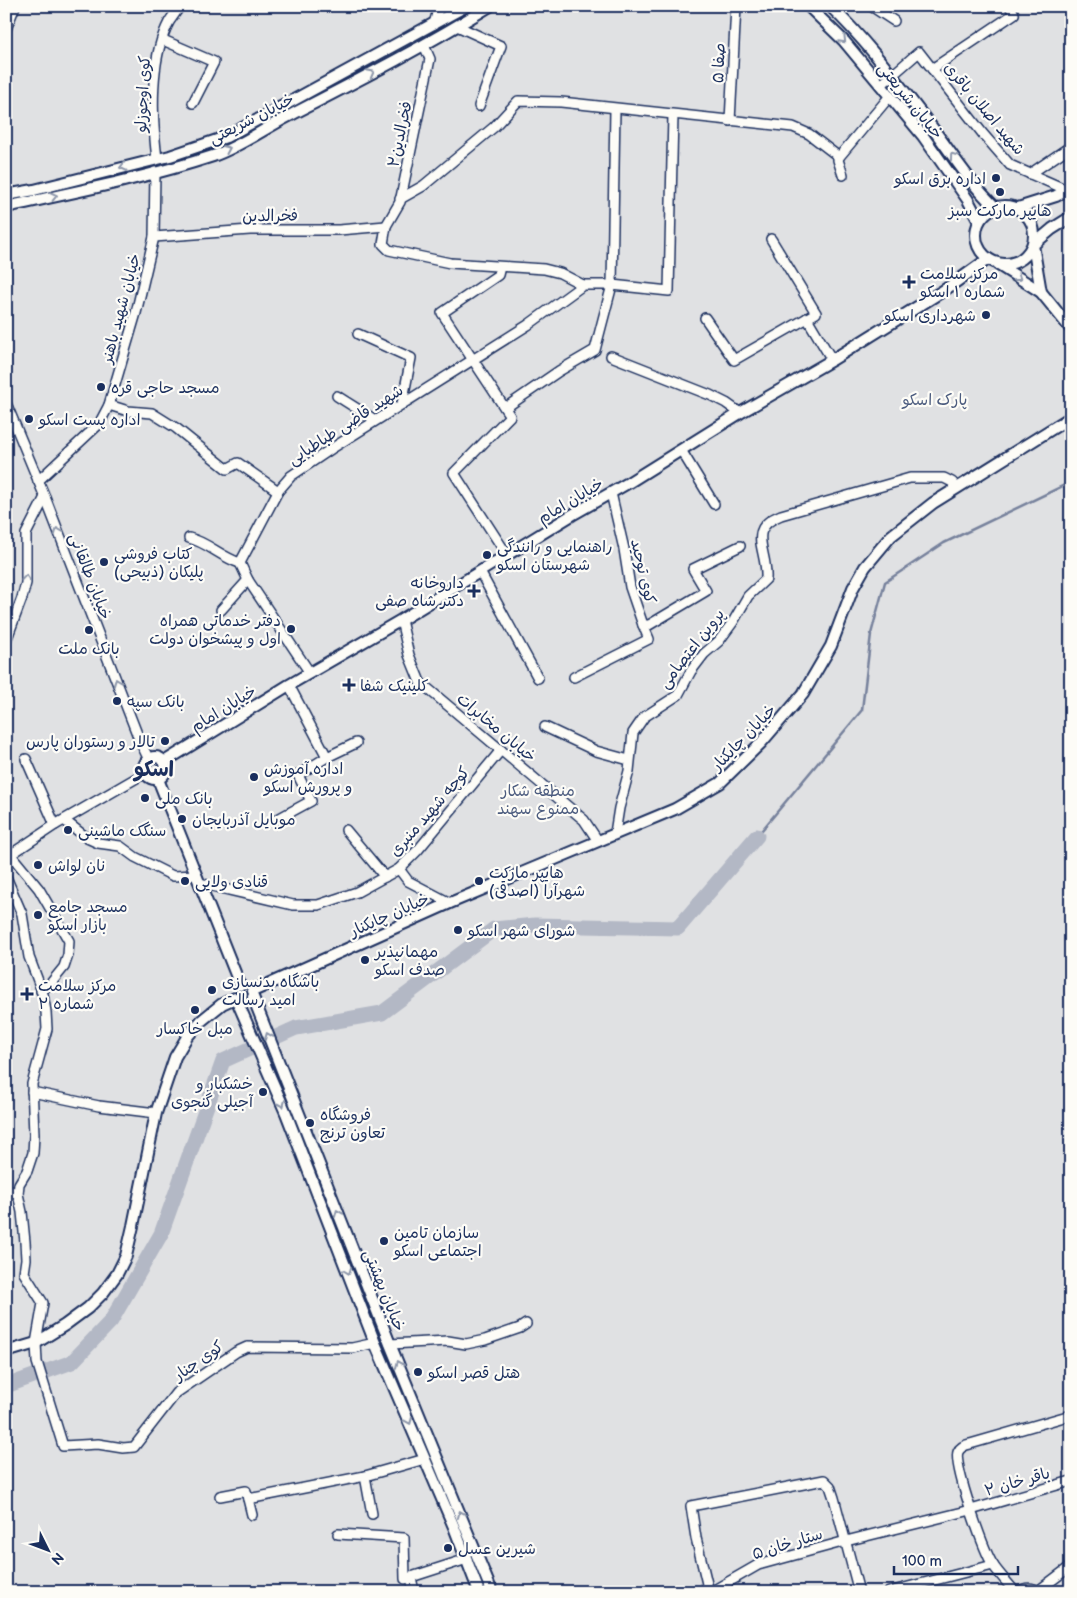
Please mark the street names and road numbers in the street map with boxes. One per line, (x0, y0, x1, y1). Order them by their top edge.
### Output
street label: صفا ۵ (709, 42, 730, 84)
street label: کوی اوجوزلو (132, 55, 155, 134)
street label: خیابان شریعتی (873, 59, 946, 143)
street label: شهید اصلان باقری (939, 59, 1028, 159)
street label: خیابان شریعتی (206, 90, 297, 149)
street label: فخرالدین۲ (384, 100, 417, 169)
street label: فخرالدین (242, 207, 298, 226)
street label: خیابان شهید باهنر (97, 251, 145, 367)
street label: شهید قاضی طباطبایی (285, 381, 407, 470)
street label: خیابان امام (534, 474, 608, 530)
street label: خیابان طالقانی (64, 530, 115, 623)
street label: کوی توحید (626, 537, 659, 606)
street label: پروین اعتصامی (655, 605, 729, 693)
street label: خیابان امام (188, 682, 261, 738)
street label: خیابان مخابرات (453, 690, 539, 767)
street label: خیابان چایکنار (706, 701, 780, 777)
street label: کوچه شهید منبری (386, 763, 474, 861)
street label: خیابان چایکنار (345, 889, 432, 942)
street label: خیابان بهشتی (359, 1247, 409, 1334)
street label: کوی چنار (169, 1337, 228, 1386)
street label: باقر خان ۲ (982, 1464, 1052, 1501)
street label: ستار خان ۵ (750, 1525, 825, 1564)

